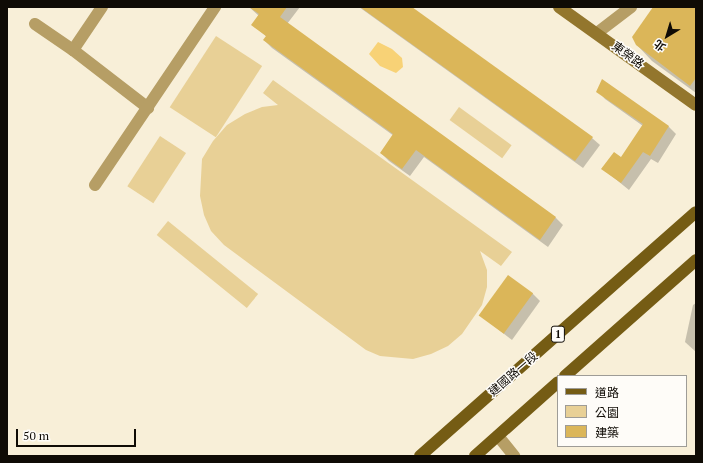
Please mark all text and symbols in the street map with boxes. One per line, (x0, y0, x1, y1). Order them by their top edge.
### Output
north arrow (647, 16, 687, 56)
text: 北 (651, 37, 668, 54)
street label: 東榮路 (609, 39, 647, 71)
road number: 1 (550, 325, 566, 343)
street label: 建國路一段 (486, 349, 540, 399)
legend (557, 375, 687, 447)
text: 道路 (595, 385, 619, 400)
text: 公園 (595, 405, 619, 420)
scale bar (18, 421, 138, 447)
text: 建築 (595, 425, 619, 440)
text: 50 m (23, 428, 49, 443)

